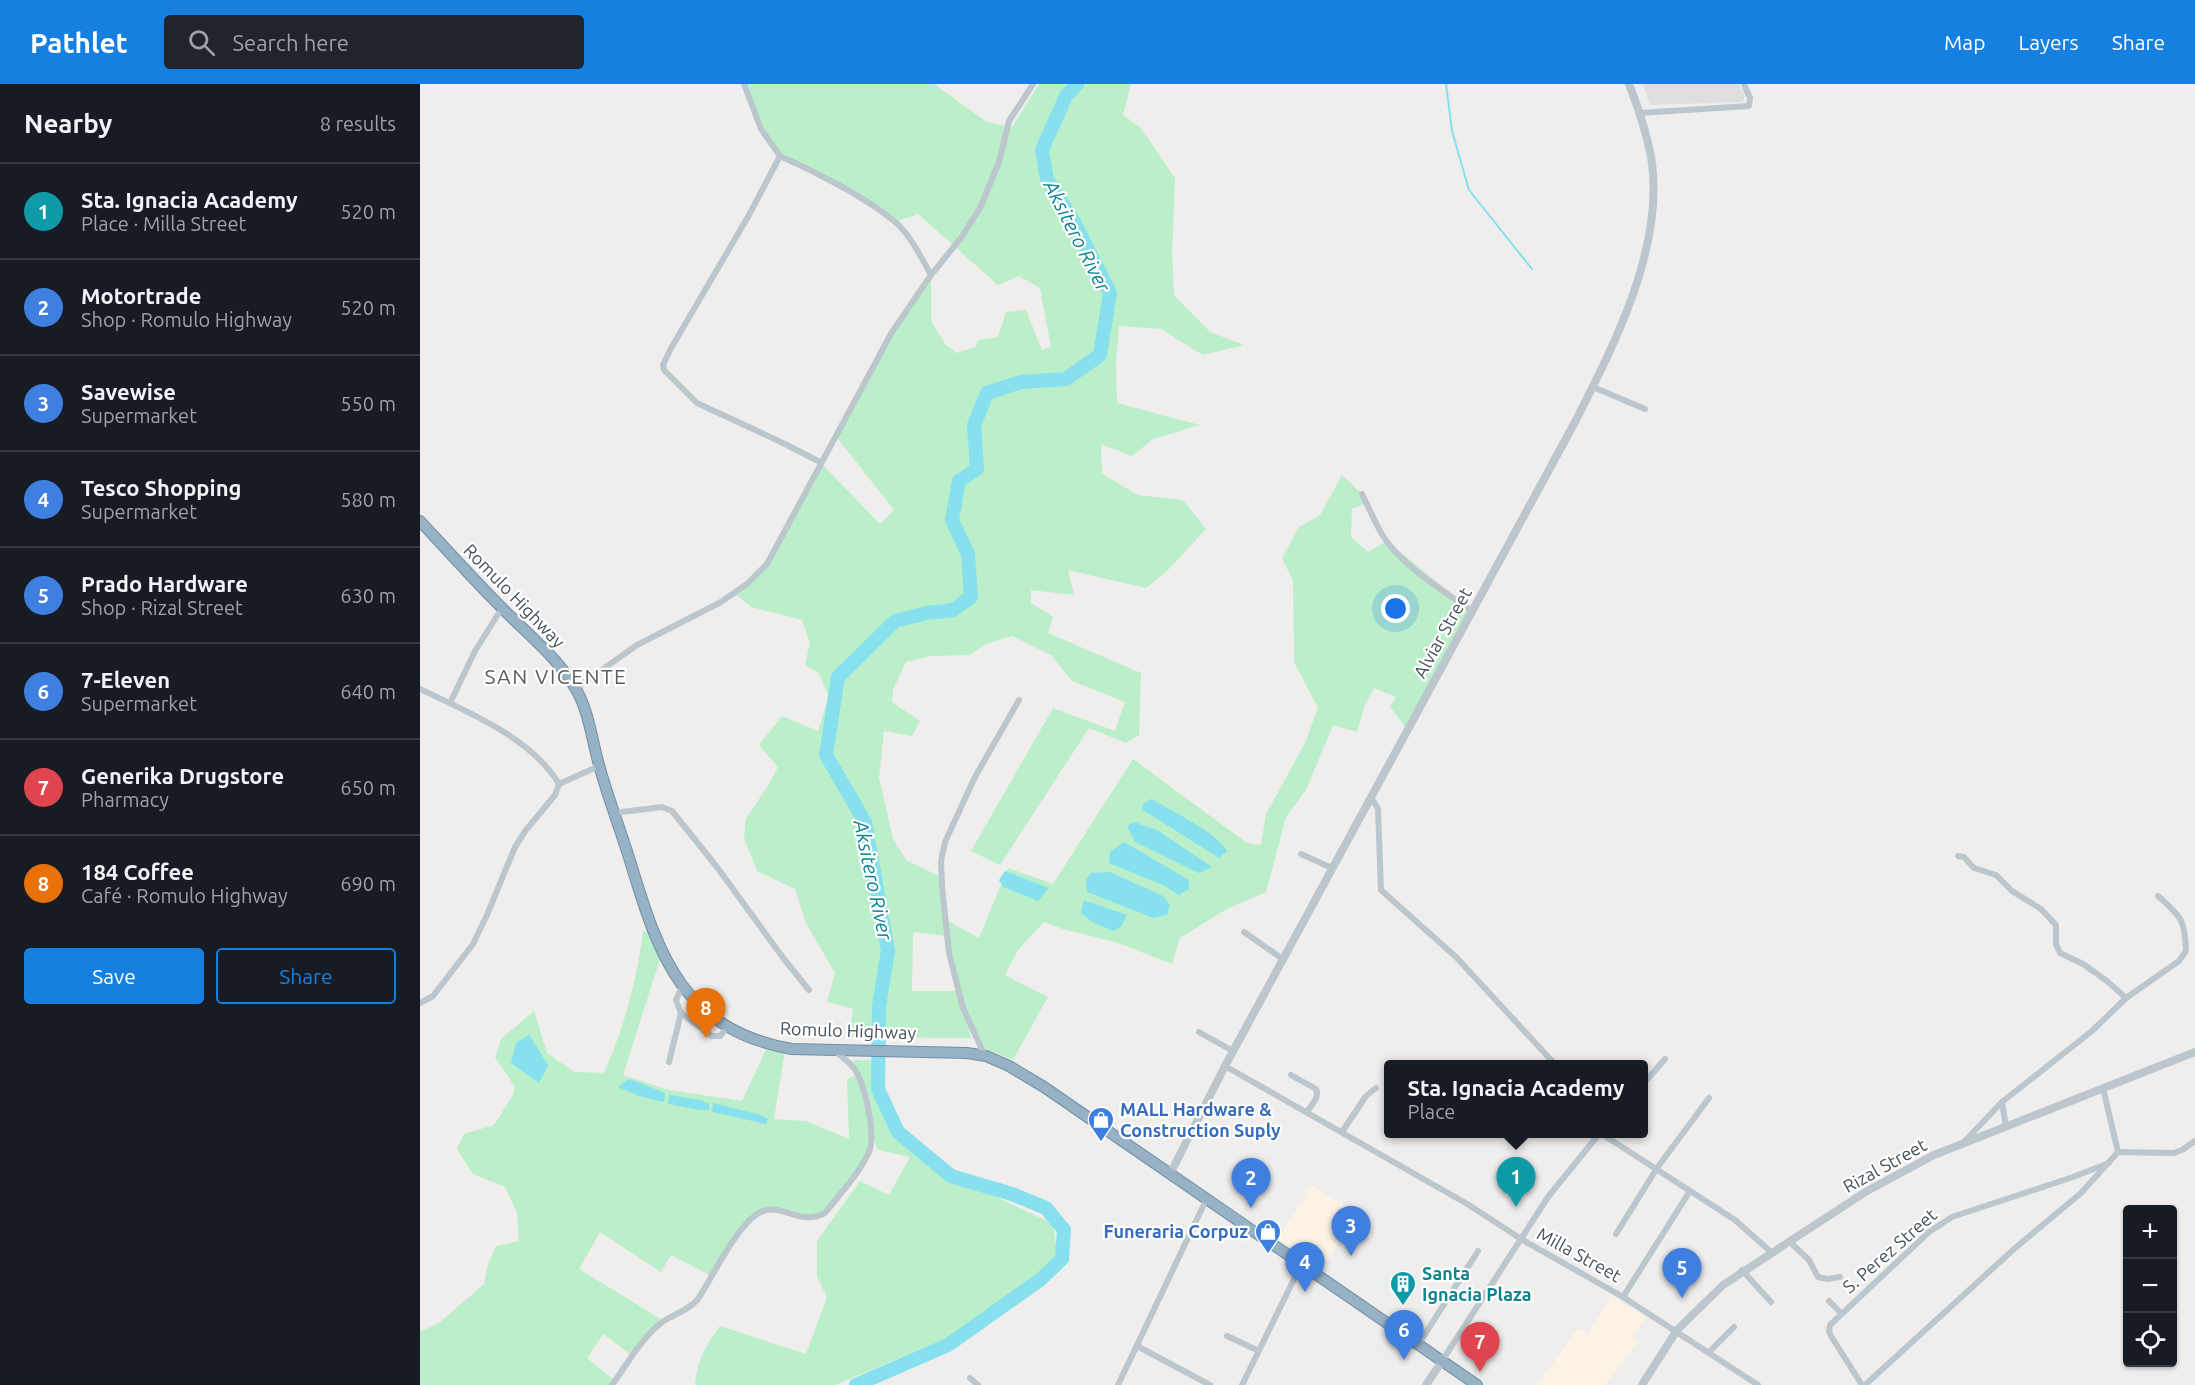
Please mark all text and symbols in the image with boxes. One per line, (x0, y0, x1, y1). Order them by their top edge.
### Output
search box (164, 15, 584, 69)
icon: search (185, 26, 218, 59)
text: Pathlet (30, 27, 128, 58)
text: Search here (233, 30, 349, 55)
text: Map (1944, 30, 1985, 54)
text: Layers (2018, 30, 2079, 54)
text: Share (2112, 30, 2165, 54)
text: Nearby (24, 109, 112, 138)
text: 8 results (320, 112, 396, 135)
water label: Aksitero River (1039, 175, 1116, 297)
text: Sta. Ignacia Academy (81, 187, 298, 212)
text: 1 (38, 200, 49, 223)
text: 520 m (340, 200, 396, 223)
text: Place · Milla Street (81, 212, 246, 235)
text: Motortrade (81, 283, 201, 308)
text: 2 (38, 296, 49, 319)
text: 520 m (340, 296, 396, 319)
text: Shop · Romulo Highway (81, 308, 292, 331)
text: Savewise (81, 379, 176, 404)
text: 3 (38, 392, 49, 415)
text: 550 m (340, 392, 396, 415)
text: Supermarket (81, 404, 197, 427)
text: Tesco Shopping (81, 475, 242, 500)
text: 4 (38, 488, 49, 511)
text: 580 m (340, 488, 396, 511)
text: Supermarket (81, 500, 197, 523)
street label: Romulo Highway (460, 539, 569, 651)
text: Prado Hardware (81, 571, 248, 596)
text: 5 (38, 584, 49, 607)
text: 630 m (340, 584, 396, 607)
street label: Alviar Street (1409, 584, 1475, 681)
your location (1381, 594, 1410, 623)
text: Shop · Rizal Street (81, 596, 243, 619)
district label: SAN VICENTE (485, 664, 627, 688)
text: 7-Eleven (81, 667, 170, 692)
text: 6 (38, 680, 49, 703)
text: 640 m (340, 680, 396, 703)
text: Supermarket (81, 692, 197, 715)
text: Generika Drugstore (81, 763, 284, 788)
text: 7 (38, 776, 49, 799)
text: 650 m (340, 776, 396, 799)
text: Pharmacy (81, 788, 169, 811)
water label: Aksitero River (849, 817, 898, 943)
text: 184 Coffee (81, 859, 194, 884)
text: 8 (38, 872, 49, 895)
text: 690 m (340, 872, 396, 895)
text: Café · Romulo Highway (81, 884, 288, 907)
button: Save (24, 948, 204, 1004)
button: Share (216, 948, 396, 1004)
pin: 8 (686, 988, 726, 1038)
street label: Romulo Highway (780, 1018, 917, 1042)
popup (1384, 1060, 1648, 1138)
text: Sta. Ignacia Academy (1408, 1075, 1624, 1100)
place label: MALL Hardware & Construction Suply (1120, 1099, 1281, 1140)
text: Place (1408, 1100, 1455, 1123)
shop icon: MALL Hardware & Construction Suply (1086, 1105, 1116, 1143)
street label: Rizal Street (1839, 1134, 1930, 1196)
pin: 2 (1232, 1158, 1270, 1208)
pin: 1 (1496, 1158, 1536, 1207)
street label: S. Perez Street (1838, 1204, 1940, 1296)
map controls (2123, 1205, 2177, 1367)
button: + (2123, 1205, 2177, 1259)
pin: 3 (1332, 1206, 1370, 1256)
shop icon: Funeraria Corpuz (1253, 1217, 1283, 1255)
place label: Funeraria Corpuz (1104, 1221, 1248, 1241)
street label: Milla Street (1534, 1223, 1625, 1285)
pin: 4 (1286, 1242, 1324, 1292)
pin: 5 (1662, 1248, 1702, 1298)
button: − (2123, 1259, 2177, 1313)
place label: Santa Ignacia Plaza (1422, 1263, 1531, 1304)
building icon: Santa Ignacia Plaza (1388, 1269, 1418, 1307)
pin: 6 (1384, 1310, 1424, 1360)
button: locate (2123, 1313, 2177, 1367)
pin: 7 (1460, 1322, 1500, 1372)

